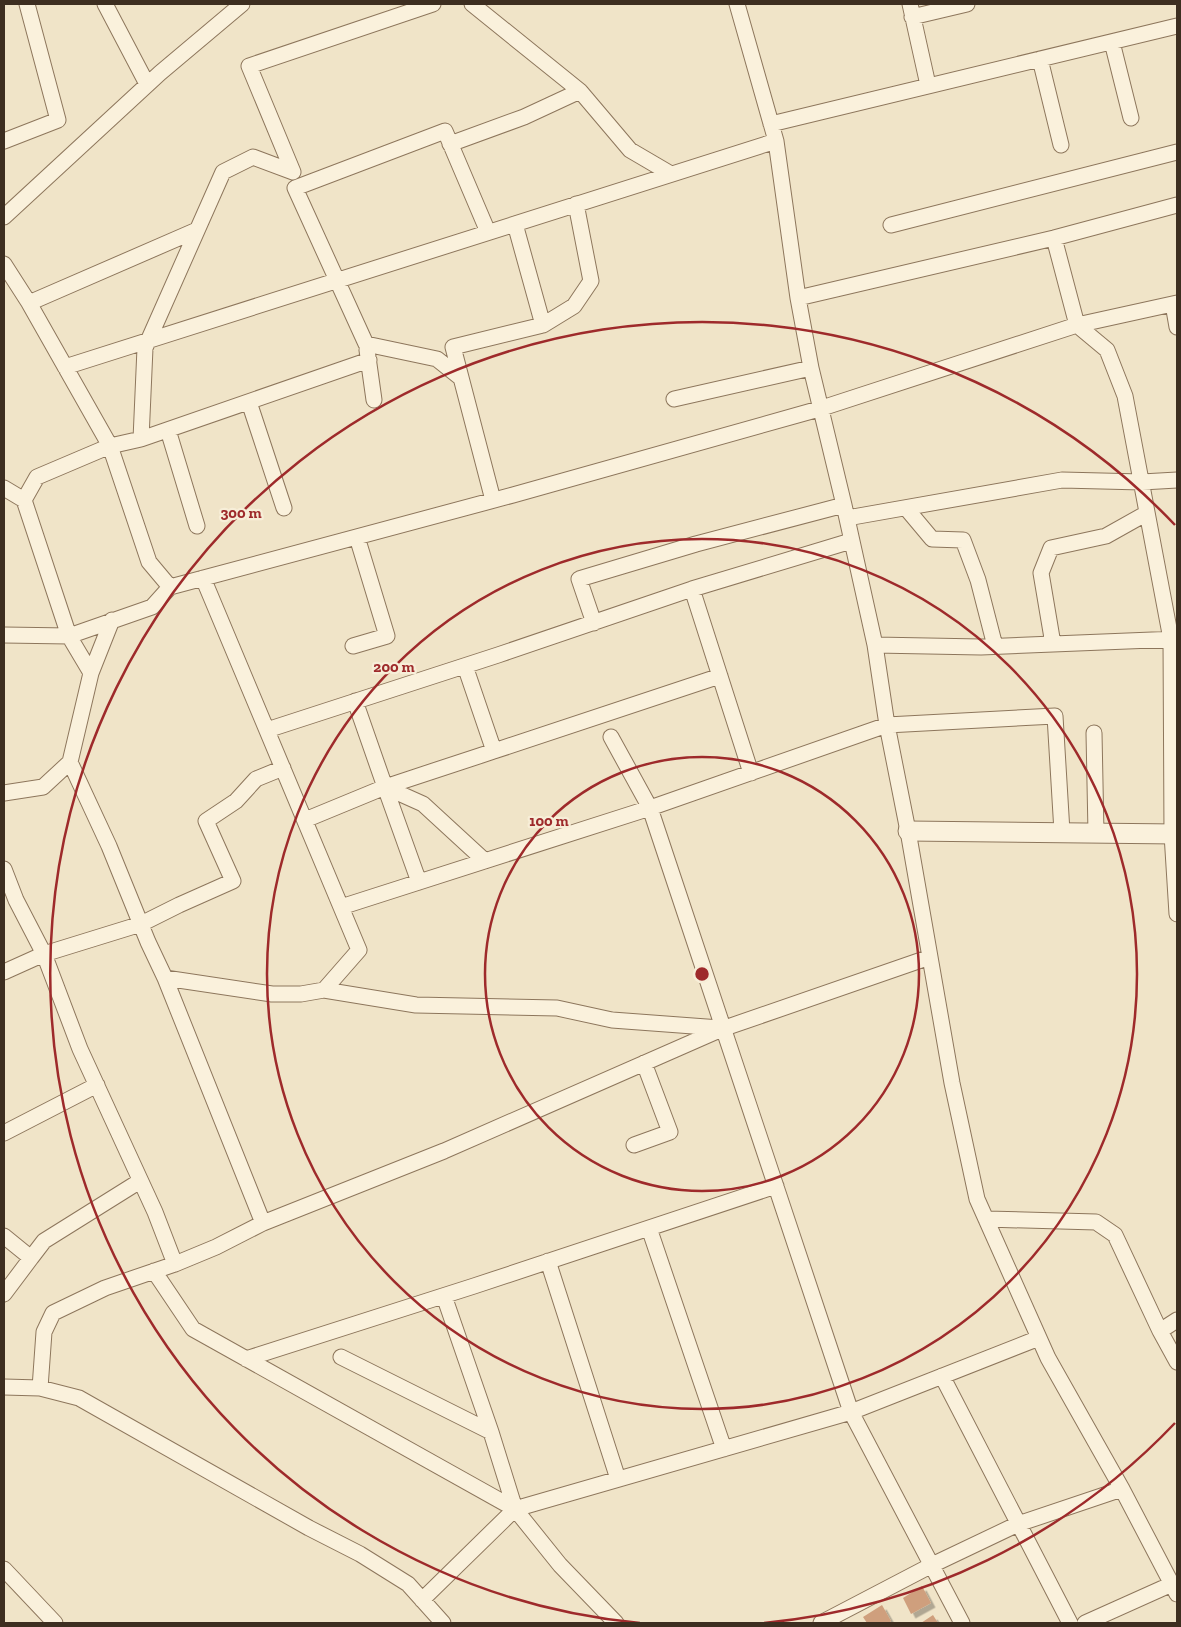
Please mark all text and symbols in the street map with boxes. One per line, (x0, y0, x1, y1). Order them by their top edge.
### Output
text: 300 m (220, 504, 262, 522)
text: 200 m (373, 658, 415, 676)
text: 100 m (529, 812, 569, 830)
centre of rings (693, 965, 711, 983)

